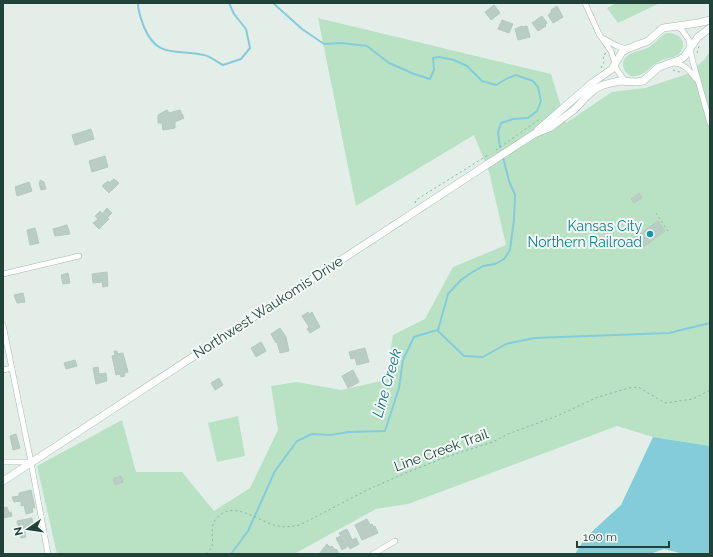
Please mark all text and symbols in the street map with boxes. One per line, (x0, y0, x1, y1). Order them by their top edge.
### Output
place label: Kansas City Northern Railroad (527, 218, 642, 250)
marker: Kansas City Northern Railroad (645, 229, 655, 239)
street label: Northwest Waukomis Drive (190, 253, 346, 361)
water label: Line Creek (369, 347, 405, 419)
street label: Line Creek Trail (392, 425, 490, 474)
north arrow (8, 509, 48, 549)
scale bar (577, 523, 669, 549)
text: N (11, 526, 26, 537)
text: 100 m (583, 530, 617, 544)

